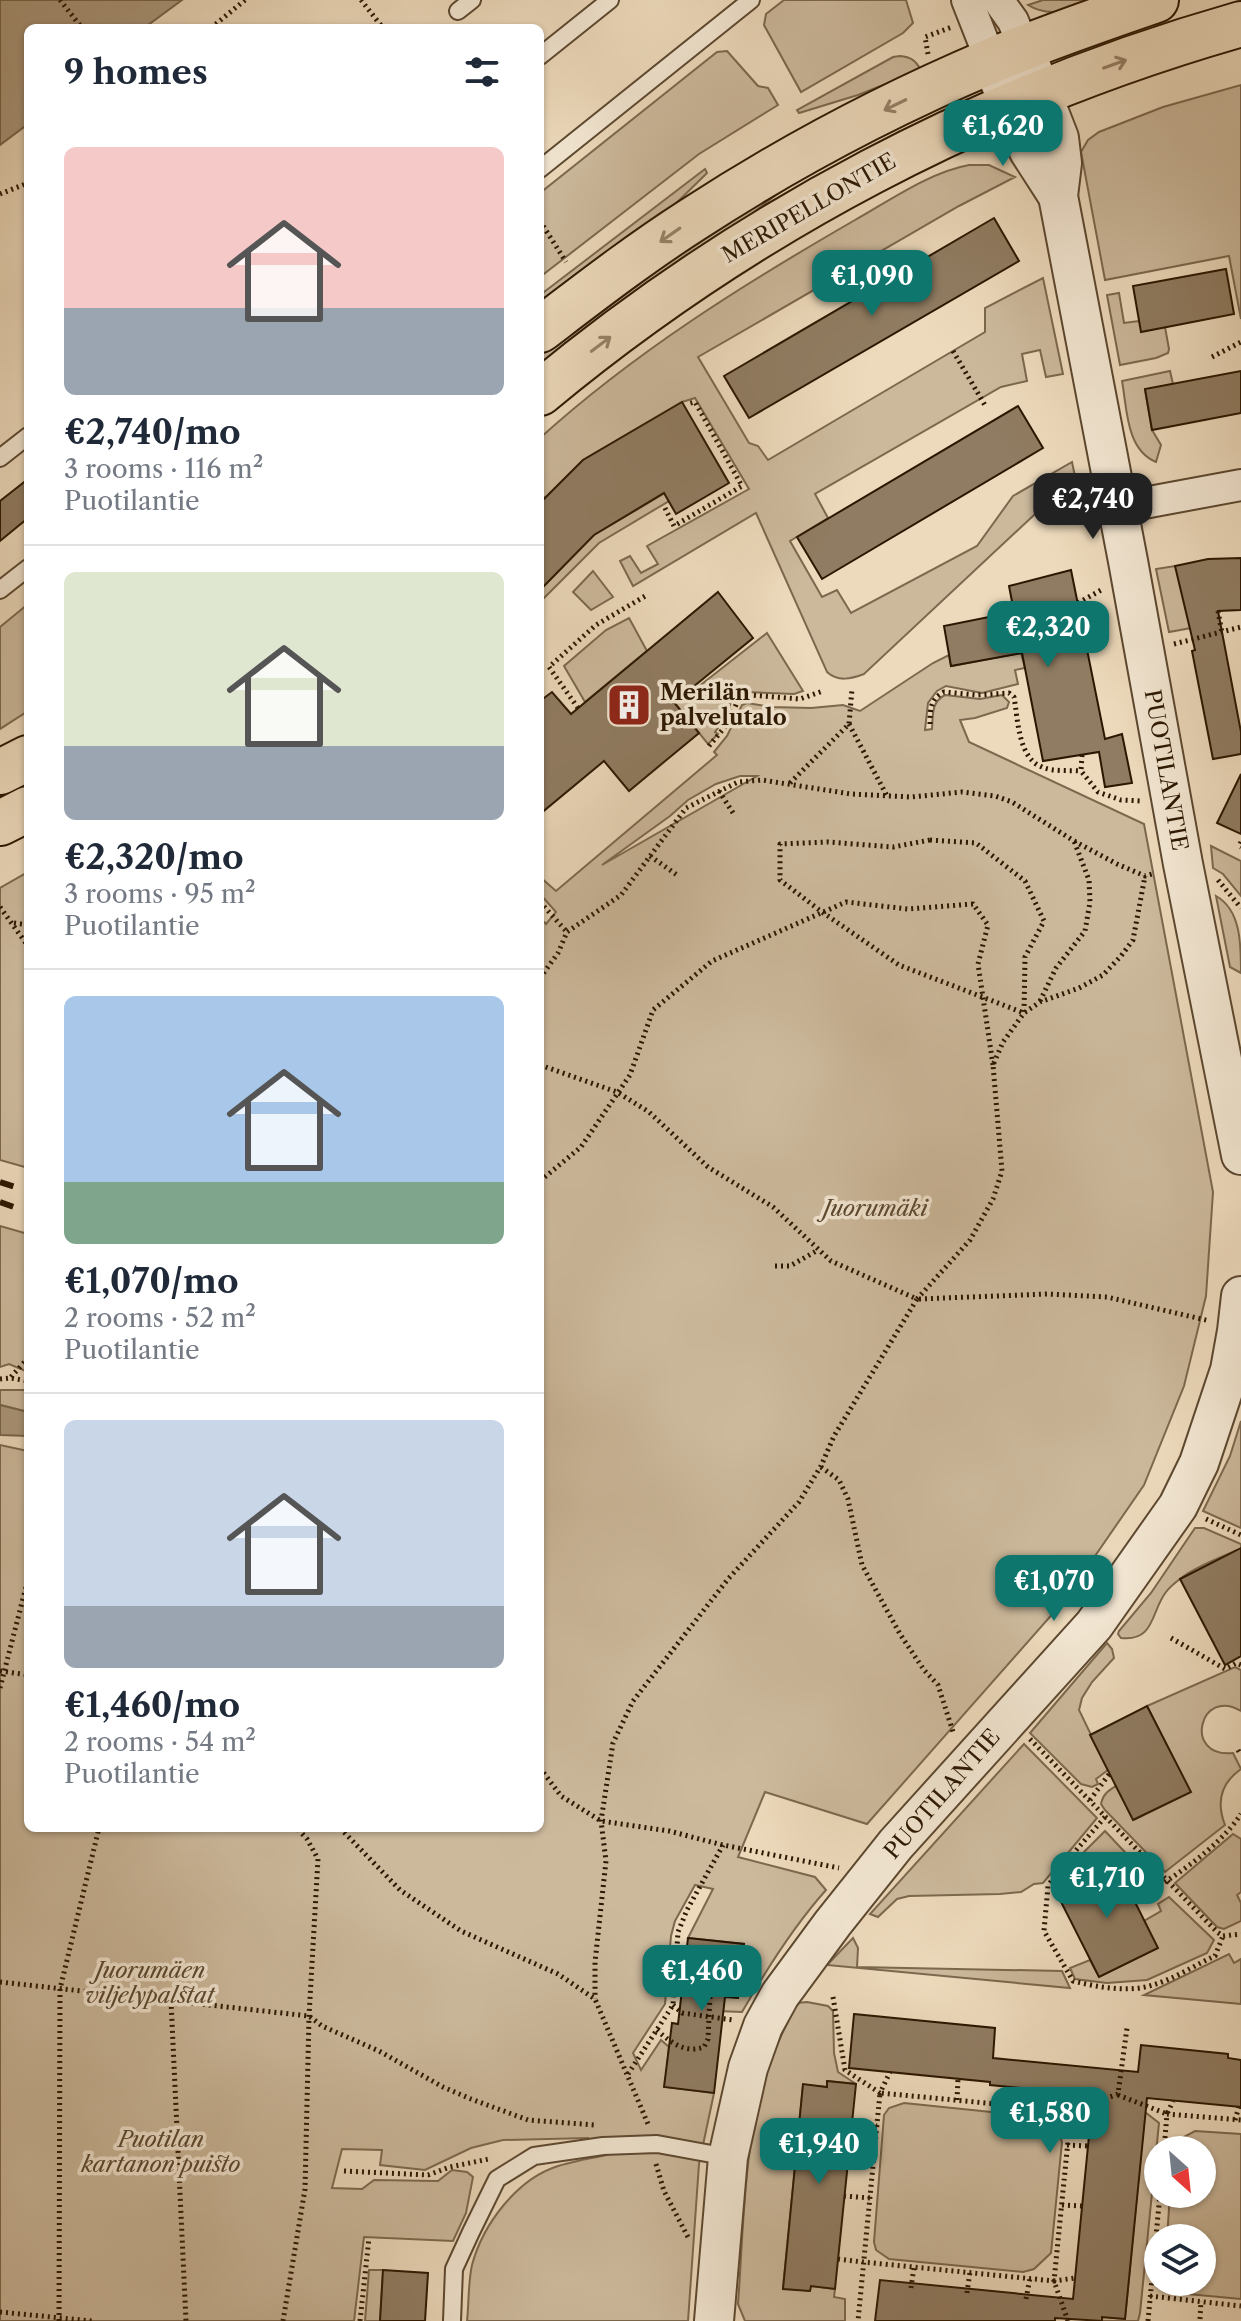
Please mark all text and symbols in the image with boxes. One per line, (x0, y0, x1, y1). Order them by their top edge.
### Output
icon: filters (460, 50, 504, 94)
text: 9 homes (64, 51, 208, 93)
one-way arrow (1102, 56, 1126, 70)
one-way arrow (883, 98, 907, 113)
pin: €1,620 (938, 100, 1068, 168)
text: €1,620 (962, 110, 1044, 142)
street label: MERIPELLONTIE (717, 147, 901, 269)
icon: home (212, 199, 356, 343)
one-way arrow (660, 227, 682, 243)
pin: €1,090 (807, 250, 937, 318)
text: €1,090 (830, 260, 914, 292)
one-way arrow (590, 335, 611, 352)
text: €2,740/mo (64, 411, 241, 453)
text: 3 rooms · 116 m² (64, 453, 263, 485)
pin: €2,740 (1028, 473, 1158, 541)
text: €2,740 (1051, 483, 1135, 515)
text: Puotilantie (64, 485, 200, 517)
pin: €2,320 (983, 601, 1113, 669)
text: €2,320 (1005, 611, 1091, 643)
icon: home (212, 624, 356, 768)
place label: Merilän palvelutalo (660, 679, 787, 731)
building icon: Merilän palvelutalo (605, 681, 653, 729)
street label: PUOTILANTIE (1139, 687, 1193, 853)
text: €2,320/mo (64, 836, 244, 878)
text: 3 rooms · 95 m² (64, 878, 256, 910)
text: Puotilantie (64, 910, 200, 942)
icon: home (212, 1048, 356, 1192)
park label: Juorumäki (816, 1195, 929, 1222)
text: €1,070/mo (64, 1260, 239, 1302)
text: 2 rooms · 52 m² (64, 1302, 256, 1334)
text: Puotilantie (64, 1334, 200, 1366)
icon: home (212, 1472, 356, 1616)
pin: €1,070 (989, 1555, 1119, 1623)
text: €1,070 (1013, 1565, 1095, 1597)
text: €1,460/mo (64, 1684, 240, 1726)
street label: PUOTILANTIE (878, 1724, 1006, 1864)
text: 2 rooms · 54 m² (64, 1726, 256, 1758)
text: Puotilantie (64, 1758, 200, 1790)
pin: €1,710 (1042, 1852, 1172, 1920)
text: €1,710 (1069, 1862, 1145, 1894)
pin: €1,460 (637, 1945, 767, 2013)
text: €1,460 (661, 1955, 743, 1987)
park label: Juorumäen viljelypalstat (85, 1957, 216, 2009)
pin: €1,580 (985, 2087, 1115, 2155)
text: €1,580 (1009, 2097, 1091, 2129)
pin: €1,940 (754, 2118, 884, 2186)
park label: Puotilan kartanon puisto (81, 2126, 240, 2178)
text: €1,940 (778, 2128, 860, 2160)
north arrow (1144, 2136, 1216, 2208)
map controls (1144, 2136, 1216, 2296)
button: layers (1144, 2224, 1216, 2296)

